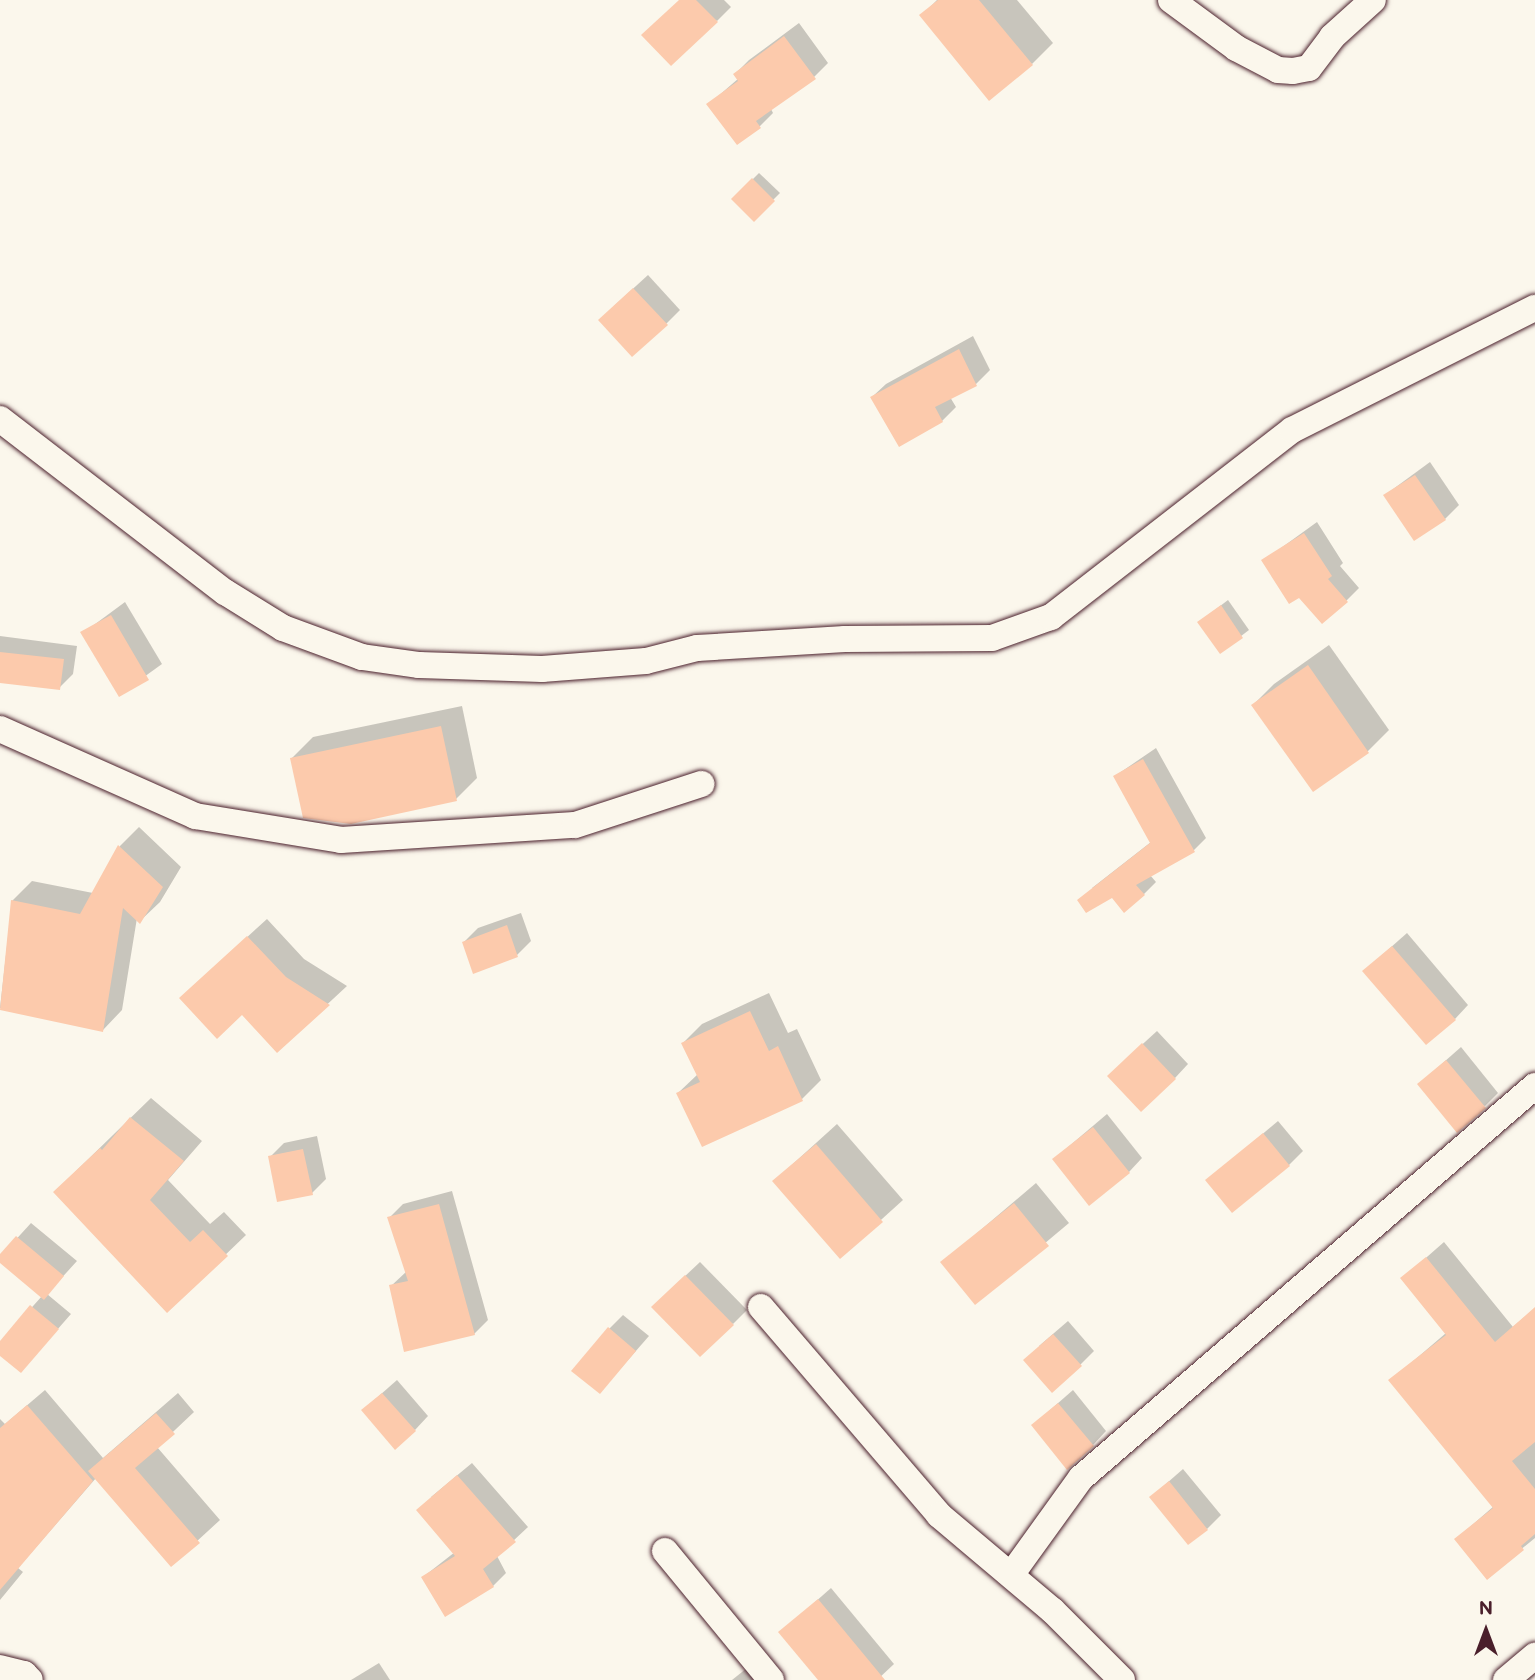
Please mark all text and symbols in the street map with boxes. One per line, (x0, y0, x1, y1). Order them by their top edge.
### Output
north arrow (1451, 1596, 1521, 1666)
text: N (1479, 1598, 1493, 1621)

